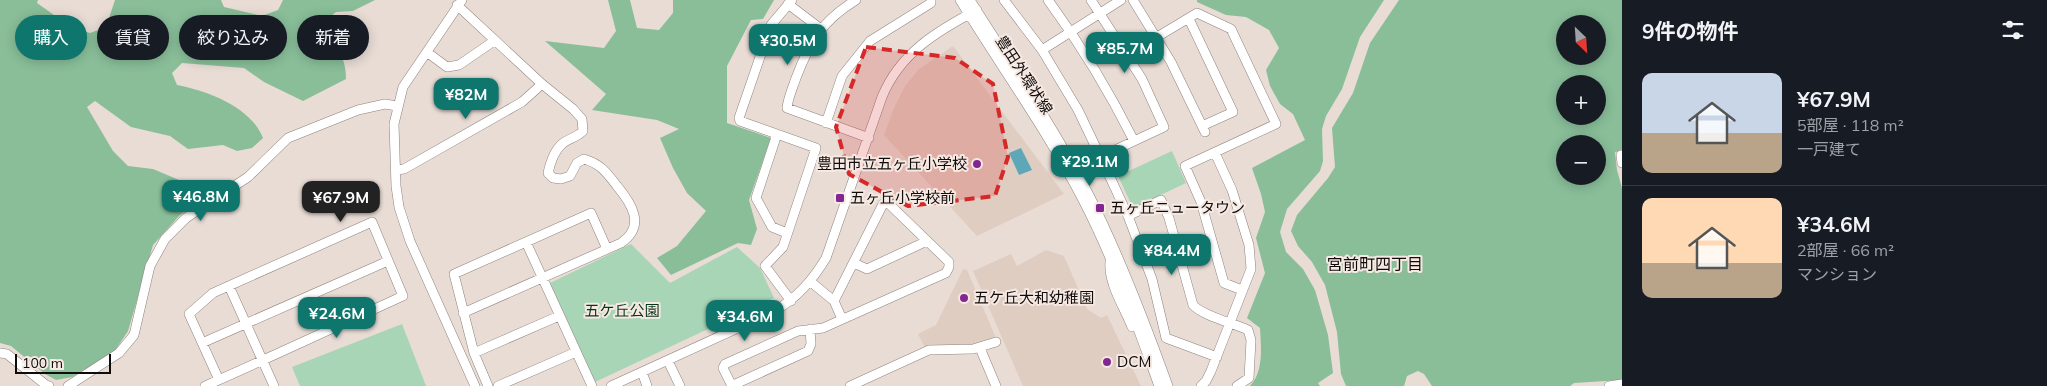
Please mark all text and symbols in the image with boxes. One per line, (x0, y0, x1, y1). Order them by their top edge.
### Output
chip: 購入 (15, 15, 87, 60)
chip: 賃貸 (97, 15, 169, 60)
chip: 絞り込み (179, 15, 287, 60)
chip: 新着 (297, 15, 369, 60)
north arrow (1556, 15, 1606, 65)
map controls (1556, 15, 1606, 185)
icon: filters (1999, 16, 2027, 44)
text: 9件の物件 (1642, 18, 1739, 44)
pin: ¥30.5M (747, 23, 829, 66)
text: ¥30.5M (760, 30, 816, 50)
street label: 豊田外環状線 (992, 32, 1057, 118)
pin: ¥85.7M (1084, 32, 1166, 74)
text: ¥85.7M (1097, 38, 1153, 58)
button: + (1556, 75, 1606, 125)
pin: ¥82M (436, 78, 496, 120)
text: ¥82M (445, 84, 487, 104)
text: ¥67.9M (1797, 86, 1871, 112)
icon: home (1682, 93, 1742, 153)
text: 5部屋 · 118 m² (1797, 115, 1904, 135)
button: − (1556, 135, 1606, 185)
text: 一戸建て (1797, 139, 1861, 159)
pin: ¥29.1M (1049, 144, 1131, 187)
text: ¥29.1M (1062, 151, 1118, 171)
place label: 豊田市立五ヶ丘小学校 (817, 154, 967, 173)
marker: 豊田市立五ヶ丘小学校 (971, 158, 983, 170)
pin: ¥46.8M (160, 180, 242, 222)
pin: ¥67.9M (300, 180, 382, 223)
text: ¥46.8M (173, 186, 229, 206)
text: ¥67.9M (313, 187, 369, 207)
place label: 五ヶ丘小学校前 (850, 188, 955, 207)
marker: 五ヶ丘小学校前 (834, 192, 846, 204)
place label: 五ヶ丘ニュータウン (1110, 198, 1245, 217)
marker: 五ヶ丘ニュータウン (1094, 202, 1106, 214)
text: ¥34.6M (1797, 211, 1871, 237)
icon: home (1682, 218, 1742, 278)
pin: ¥84.4M (1131, 234, 1213, 276)
text: ¥84.4M (1144, 240, 1200, 260)
text: 2部屋 · 66 m² (1797, 240, 1894, 260)
district label: 宮前町四丁目 (1327, 254, 1423, 274)
text: マンション (1797, 264, 1877, 284)
place label: 五ケ丘大和幼稚園 (974, 288, 1094, 307)
marker: 五ケ丘大和幼稚園 (958, 292, 970, 304)
pin: ¥24.6M (296, 296, 378, 339)
pin: ¥34.6M (704, 300, 786, 342)
park label: 五ケ丘公園 (584, 301, 660, 320)
text: ¥24.6M (309, 303, 365, 323)
text: ¥34.6M (717, 306, 773, 326)
scale bar (15, 351, 111, 374)
place label: DCM (1117, 352, 1151, 371)
text: 100 m (22, 354, 63, 372)
marker: DCM (1101, 356, 1113, 368)

